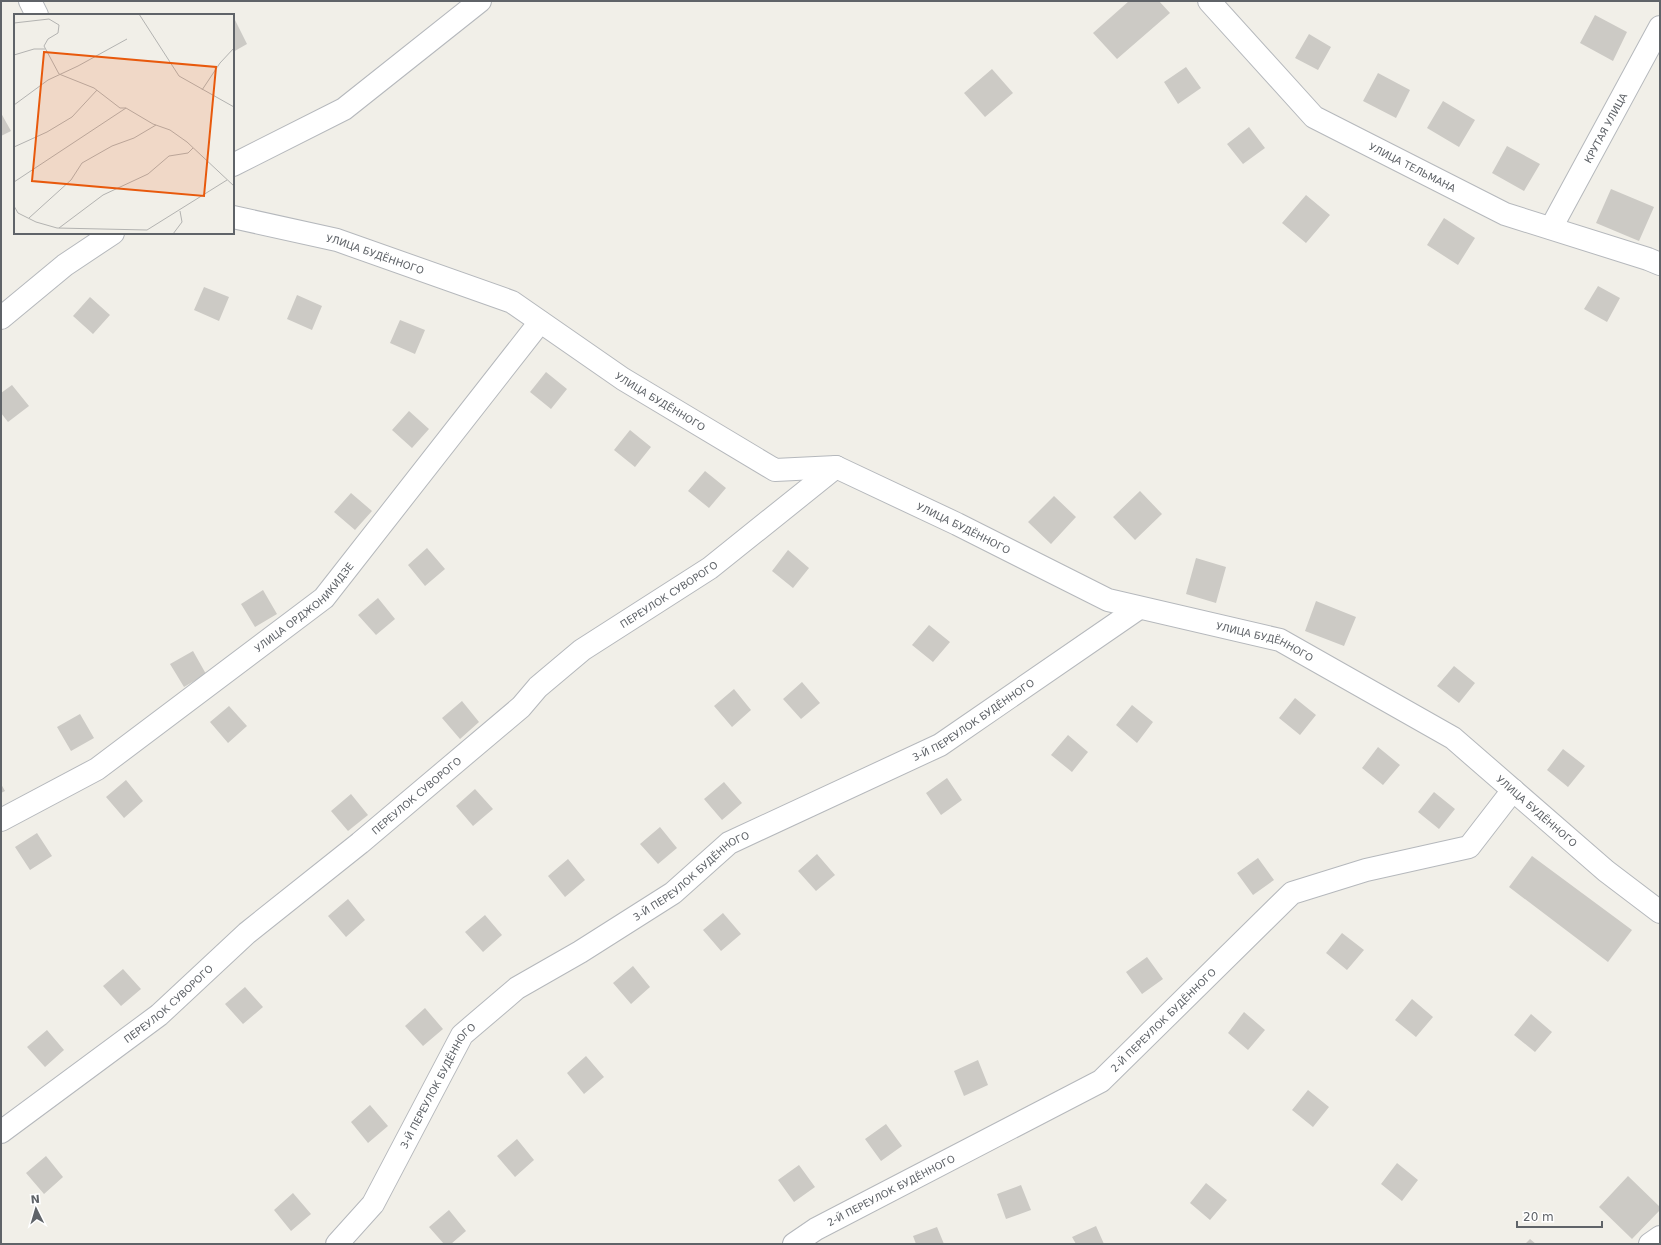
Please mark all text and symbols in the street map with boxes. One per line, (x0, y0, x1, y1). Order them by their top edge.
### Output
inset map (14, 14, 234, 234)
street label: КРУТАЯ УЛИЦА (1582, 91, 1629, 165)
street label: УЛИЦА ТЕЛЬМАНА (1367, 141, 1458, 194)
street label: УЛИЦА БУДЁННОГО (325, 232, 426, 276)
street label: УЛИЦА БУДЁННОГО (614, 370, 708, 433)
street label: УЛИЦА БУДЁННОГО (915, 500, 1012, 556)
street label: ПЕРЕУЛОК СУВОРОГО (618, 559, 720, 630)
street label: УЛИЦА ОРДЖОНИКИДЗЕ (252, 560, 355, 654)
street label: УЛИЦА БУДЁННОГО (1215, 620, 1316, 663)
street label: 3-Й ПЕРЕУЛОК БУДЁННОГО (911, 676, 1036, 763)
street label: ПЕРЕУЛОК СУВОРОГО (369, 754, 463, 836)
street label: УЛИЦА БУДЁННОГО (1495, 773, 1580, 849)
street label: 3-Й ПЕРЕУЛОК БУДЁННОГО (631, 829, 751, 922)
street label: ПЕРЕУЛОК СУВОРОГО (122, 962, 215, 1045)
street label: 2-Й ПЕРЕУЛОК БУДЁННОГО (1108, 966, 1218, 1074)
street label: 3-Й ПЕРЕУЛОК БУДЁННОГО (398, 1021, 477, 1150)
street label: 2-Й ПЕРЕУЛОК БУДЁННОГО (825, 1152, 957, 1228)
north arrow (16, 1189, 56, 1229)
text: N (30, 1193, 40, 1206)
scale bar (1517, 1203, 1602, 1229)
text: 20 m (1523, 1210, 1554, 1224)

